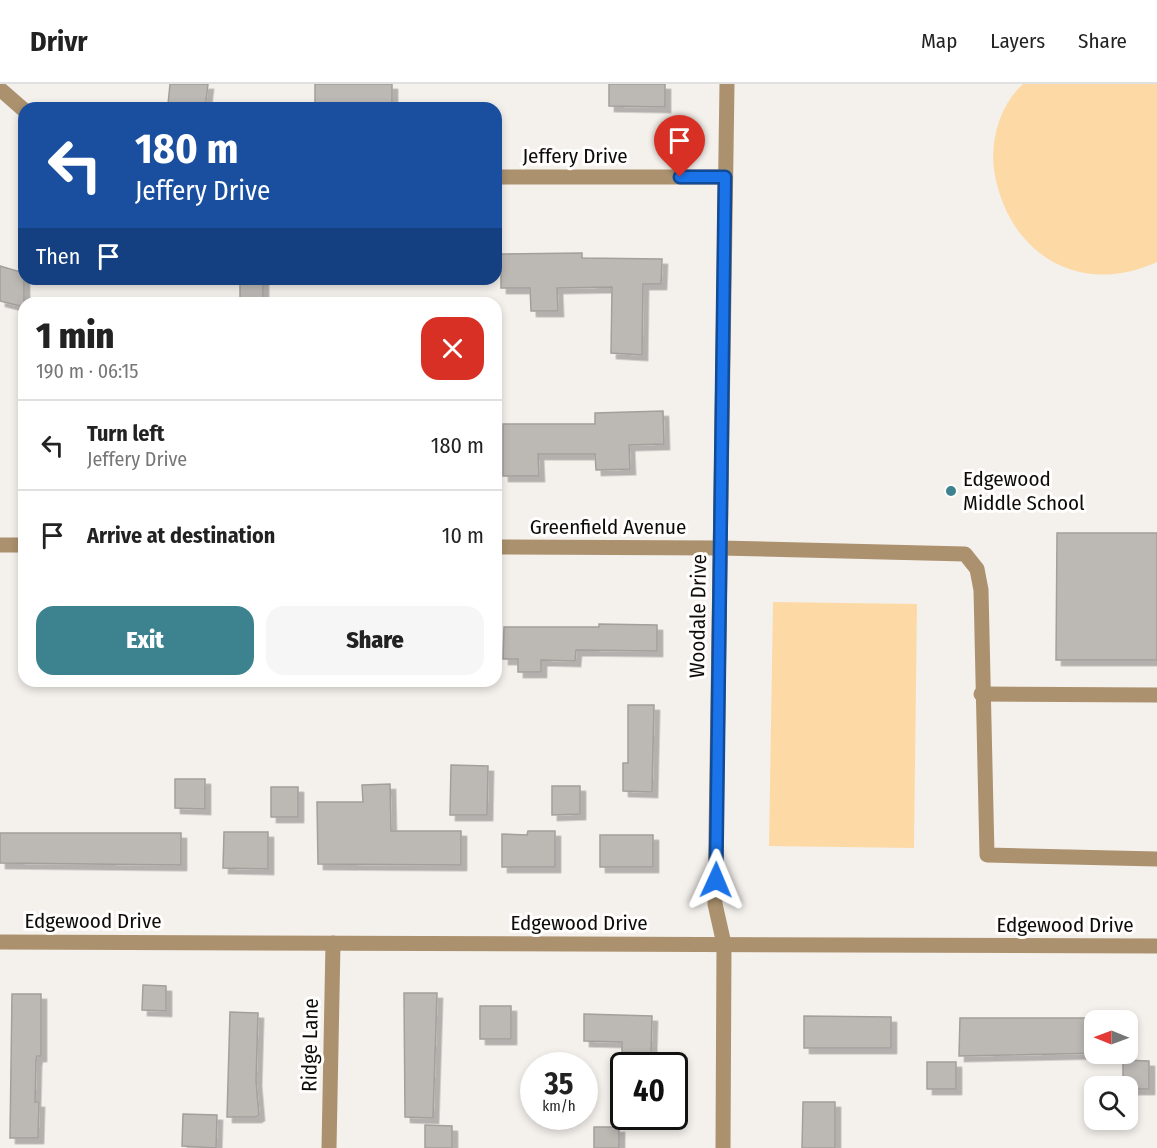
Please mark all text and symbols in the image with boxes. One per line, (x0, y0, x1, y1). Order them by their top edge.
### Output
text: Drivr (30, 25, 88, 58)
text: Map (921, 28, 957, 54)
text: Layers (990, 28, 1045, 54)
text: Share (1078, 28, 1127, 54)
pin (654, 115, 705, 177)
text: 180 m (135, 124, 239, 174)
icon: arrive (663, 124, 696, 157)
icon: left (36, 126, 114, 204)
street label: Jeffery Drive (522, 143, 628, 169)
text: Jeffery Drive (135, 175, 270, 207)
icon: arrive (92, 240, 125, 273)
text: Then (36, 243, 80, 270)
text: 1 min (36, 314, 114, 358)
button: close (421, 317, 484, 380)
text: 190 m · 06:15 (36, 359, 138, 383)
text: Turn left (87, 420, 165, 447)
icon: left (36, 429, 69, 462)
text: 180 m (431, 432, 484, 459)
text: Jeffery Drive (87, 447, 187, 471)
place label: Edgewood Middle School (963, 466, 1085, 516)
marker: Edgewood Middle School (944, 484, 958, 498)
street label: Greenfield Avenue (530, 514, 686, 540)
icon: arrive (36, 519, 69, 552)
text: Arrive at destination (87, 522, 275, 549)
text: 10 m (442, 522, 484, 549)
street label: Woodale Drive (684, 554, 712, 678)
button: Exit (36, 606, 254, 675)
button: Share (266, 606, 484, 675)
position arrow (684, 848, 748, 912)
street label: Edgewood Drive (24, 908, 162, 934)
street label: Edgewood Drive (510, 910, 648, 936)
street label: Edgewood Drive (996, 912, 1134, 938)
street label: Ridge Lane (296, 998, 324, 1092)
north arrow (1084, 1010, 1138, 1064)
map controls (1084, 1010, 1138, 1130)
speed limit sign: 40 (610, 1052, 688, 1130)
text: 35 (545, 1066, 573, 1102)
button: search (1084, 1076, 1138, 1130)
text: km/h (542, 1097, 576, 1115)

